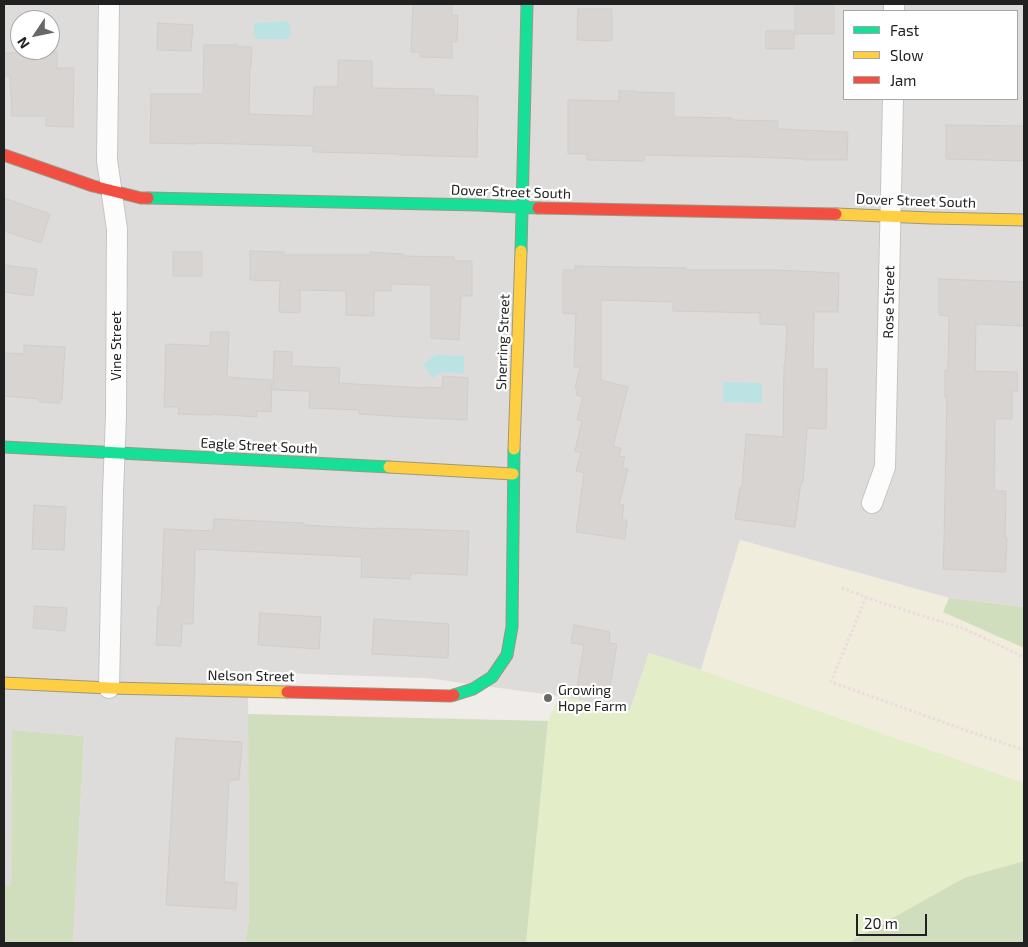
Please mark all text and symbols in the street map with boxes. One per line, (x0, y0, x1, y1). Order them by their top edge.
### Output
north arrow (10, 10, 60, 60)
legend (843, 10, 1018, 100)
text: Fast (890, 21, 919, 39)
text: N (13, 34, 33, 52)
text: Slow (890, 46, 924, 64)
text: Jam (890, 71, 916, 89)
street label: Dover Street South (451, 182, 571, 202)
street label: Dover Street South (856, 191, 976, 211)
street label: Rose Street (880, 265, 898, 339)
street label: Sherring Street (493, 294, 513, 390)
street label: Vine Street (108, 311, 124, 381)
street label: Eagle Street South (200, 435, 318, 457)
street label: Nelson Street (207, 667, 295, 685)
place label: Growing Hope Farm (558, 682, 627, 714)
marker: Growing Hope Farm (542, 692, 554, 704)
scale bar (858, 904, 929, 936)
text: 20 m (864, 914, 898, 932)

